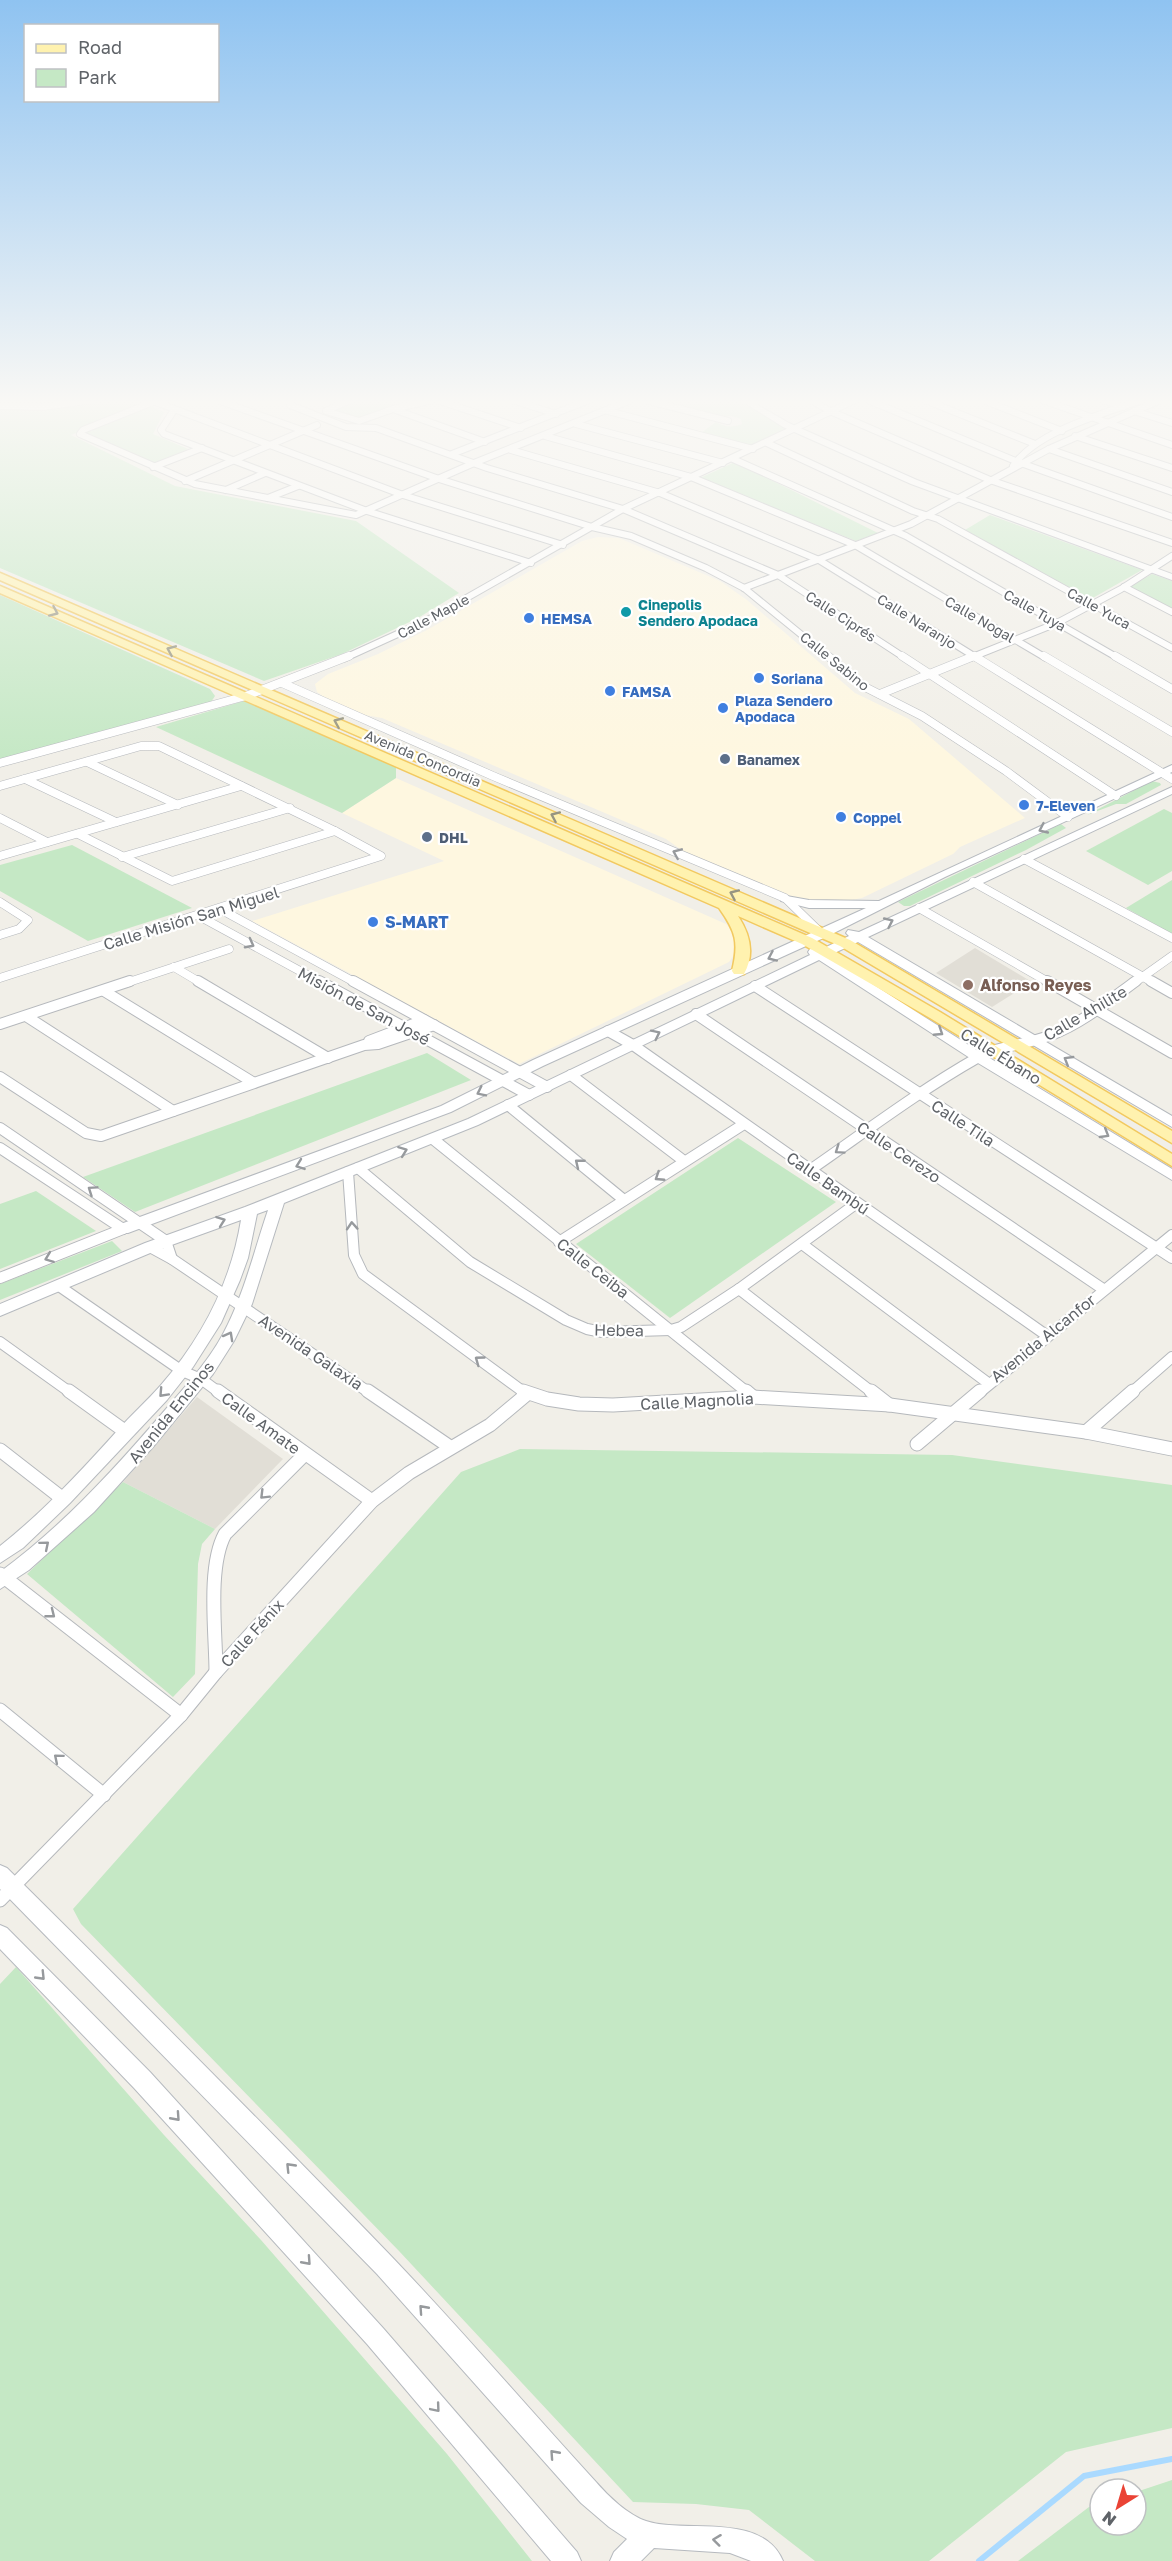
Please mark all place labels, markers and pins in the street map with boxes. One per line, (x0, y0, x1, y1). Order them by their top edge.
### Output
place label: Cinepolis Sendero Apodaca (638, 596, 758, 629)
marker: Cinepolis Sendero Apodaca (619, 605, 633, 619)
place label: HEMSA (541, 610, 592, 627)
marker: HEMSA (522, 611, 536, 625)
place label: Soriana (771, 670, 823, 687)
marker: Soriana (752, 671, 766, 685)
place label: FAMSA (622, 683, 671, 700)
marker: FAMSA (603, 684, 617, 698)
place label: Plaza Sendero Apodaca (735, 692, 833, 725)
marker: Plaza Sendero Apodaca (716, 701, 730, 715)
place label: Banamex (737, 751, 800, 768)
marker: Banamex (718, 752, 732, 766)
place label: 7-Eleven (1036, 797, 1095, 814)
marker: 7-Eleven (1017, 798, 1031, 812)
place label: Coppel (853, 809, 902, 826)
marker: Coppel (834, 810, 848, 824)
place label: DHL (439, 829, 468, 846)
marker: DHL (420, 830, 434, 844)
place label: S-MART (385, 912, 449, 932)
marker: S-MART (366, 915, 380, 929)
place label: Alfonso Reyes (980, 975, 1092, 995)
marker: Alfonso Reyes (961, 978, 975, 992)

